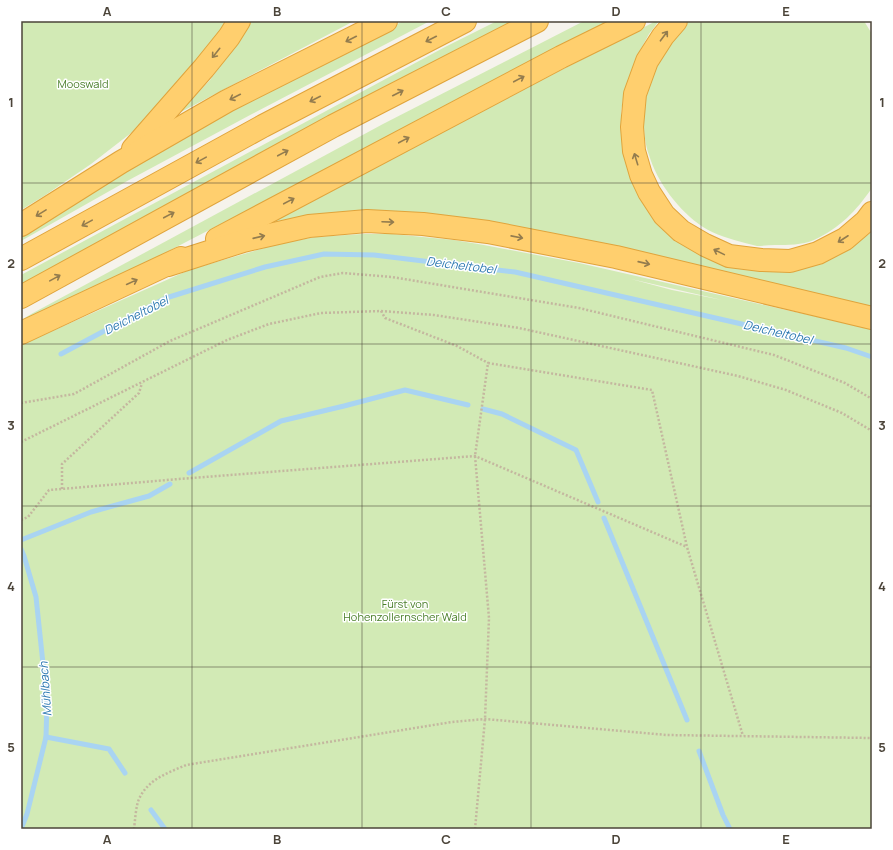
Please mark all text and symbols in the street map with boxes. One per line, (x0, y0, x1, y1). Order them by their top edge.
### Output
text: A (103, 2, 112, 20)
text: B (273, 2, 281, 20)
text: C (441, 2, 451, 20)
text: D (611, 2, 621, 20)
text: E (782, 2, 790, 20)
one-way arrow (659, 31, 668, 42)
one-way arrow (346, 35, 358, 43)
one-way arrow (425, 36, 437, 43)
one-way arrow (212, 47, 221, 58)
one-way arrow (513, 75, 525, 82)
park label: Mooswald (57, 76, 109, 91)
one-way arrow (392, 88, 404, 96)
text: 1 (8, 93, 14, 111)
text: 1 (879, 93, 885, 111)
one-way arrow (230, 94, 242, 101)
one-way arrow (309, 96, 321, 103)
one-way arrow (398, 136, 410, 143)
one-way arrow (277, 149, 289, 157)
one-way arrow (632, 153, 640, 165)
one-way arrow (195, 157, 207, 164)
one-way arrow (283, 196, 295, 204)
one-way arrow (35, 209, 47, 217)
one-way arrow (163, 211, 175, 219)
one-way arrow (81, 219, 93, 227)
one-way arrow (381, 219, 394, 226)
one-way arrow (252, 233, 265, 241)
one-way arrow (510, 234, 523, 242)
one-way arrow (838, 235, 849, 243)
one-way arrow (714, 248, 726, 255)
water label: Deicheltobel (425, 252, 499, 278)
text: 2 (7, 254, 15, 272)
text: 2 (878, 254, 886, 272)
one-way arrow (637, 260, 650, 268)
one-way arrow (49, 273, 61, 281)
one-way arrow (126, 278, 138, 285)
water label: Deicheltobel (101, 291, 173, 338)
water label: Deicheltobel (742, 316, 816, 349)
text: 3 (7, 416, 15, 434)
text: 3 (878, 416, 886, 434)
text: 4 (7, 577, 15, 595)
text: 4 (878, 577, 886, 595)
park label: Fürst von Hohenzollernscher Wald (343, 596, 467, 624)
water label: Mühlbach (35, 660, 55, 717)
text: 5 (7, 738, 15, 756)
text: 5 (878, 738, 886, 756)
text: A (103, 830, 112, 848)
text: B (273, 830, 281, 848)
text: C (441, 830, 451, 848)
text: D (611, 830, 621, 848)
text: E (782, 830, 790, 848)

